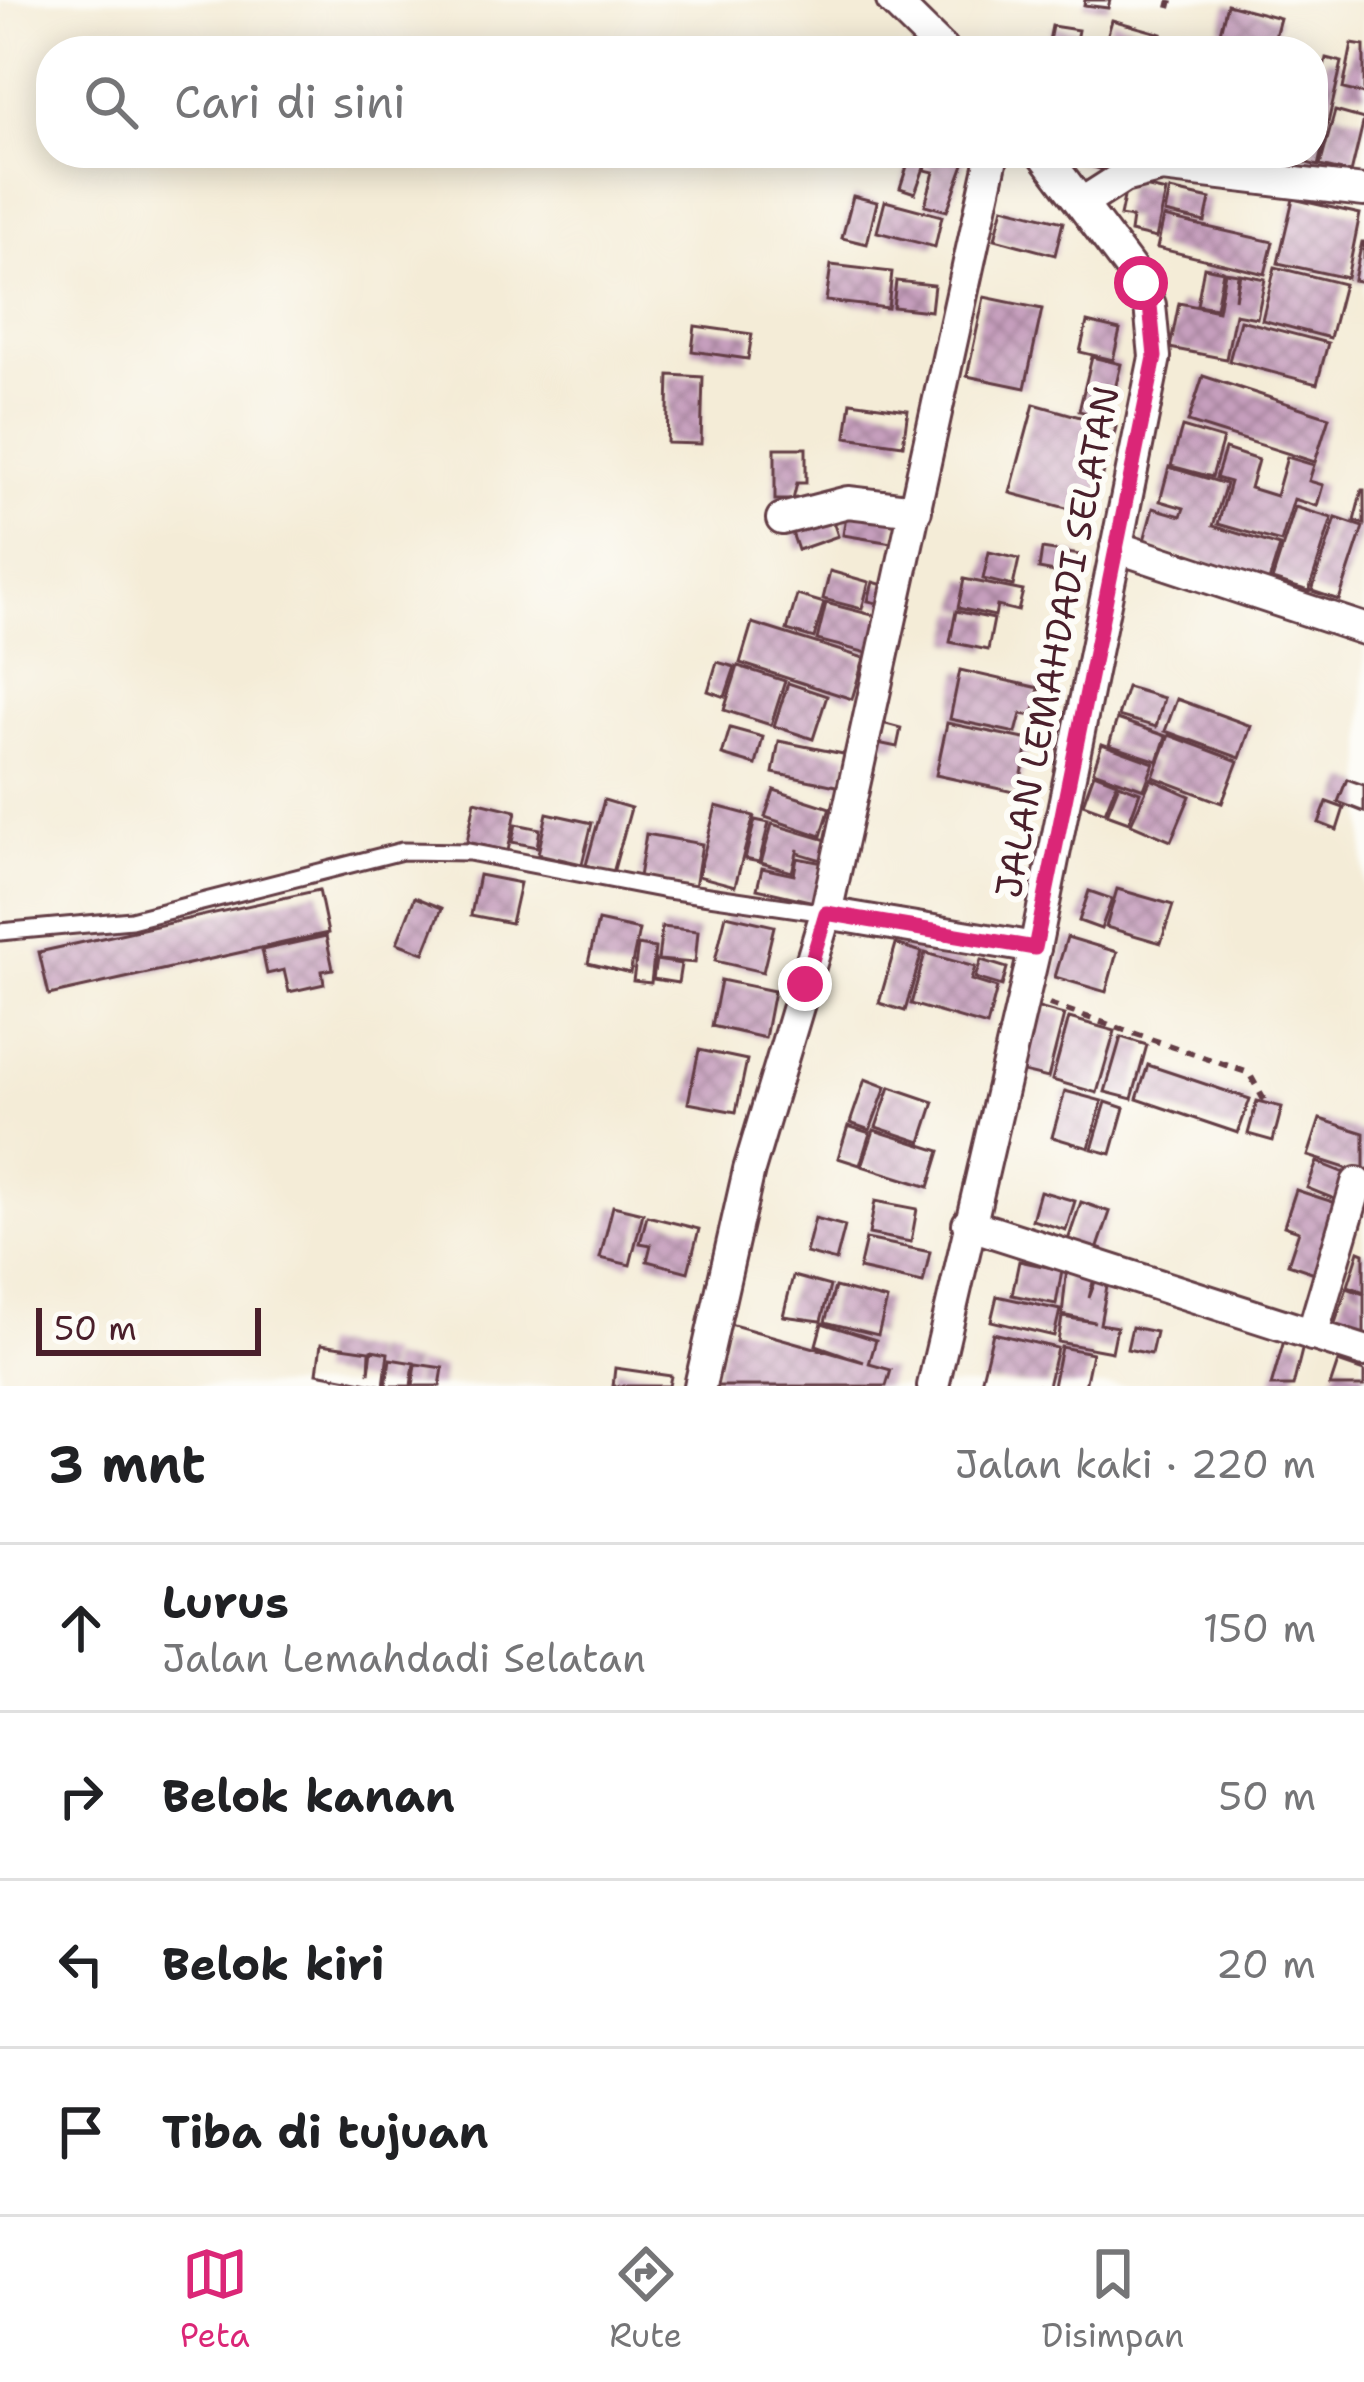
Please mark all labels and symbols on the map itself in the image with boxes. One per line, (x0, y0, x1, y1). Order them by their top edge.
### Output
route start (1114, 256, 1168, 310)
street label: JALAN LEMAHDADI SELATAN (983, 382, 1131, 902)
route end (778, 957, 832, 1011)
scale bar (36, 1302, 261, 1355)

